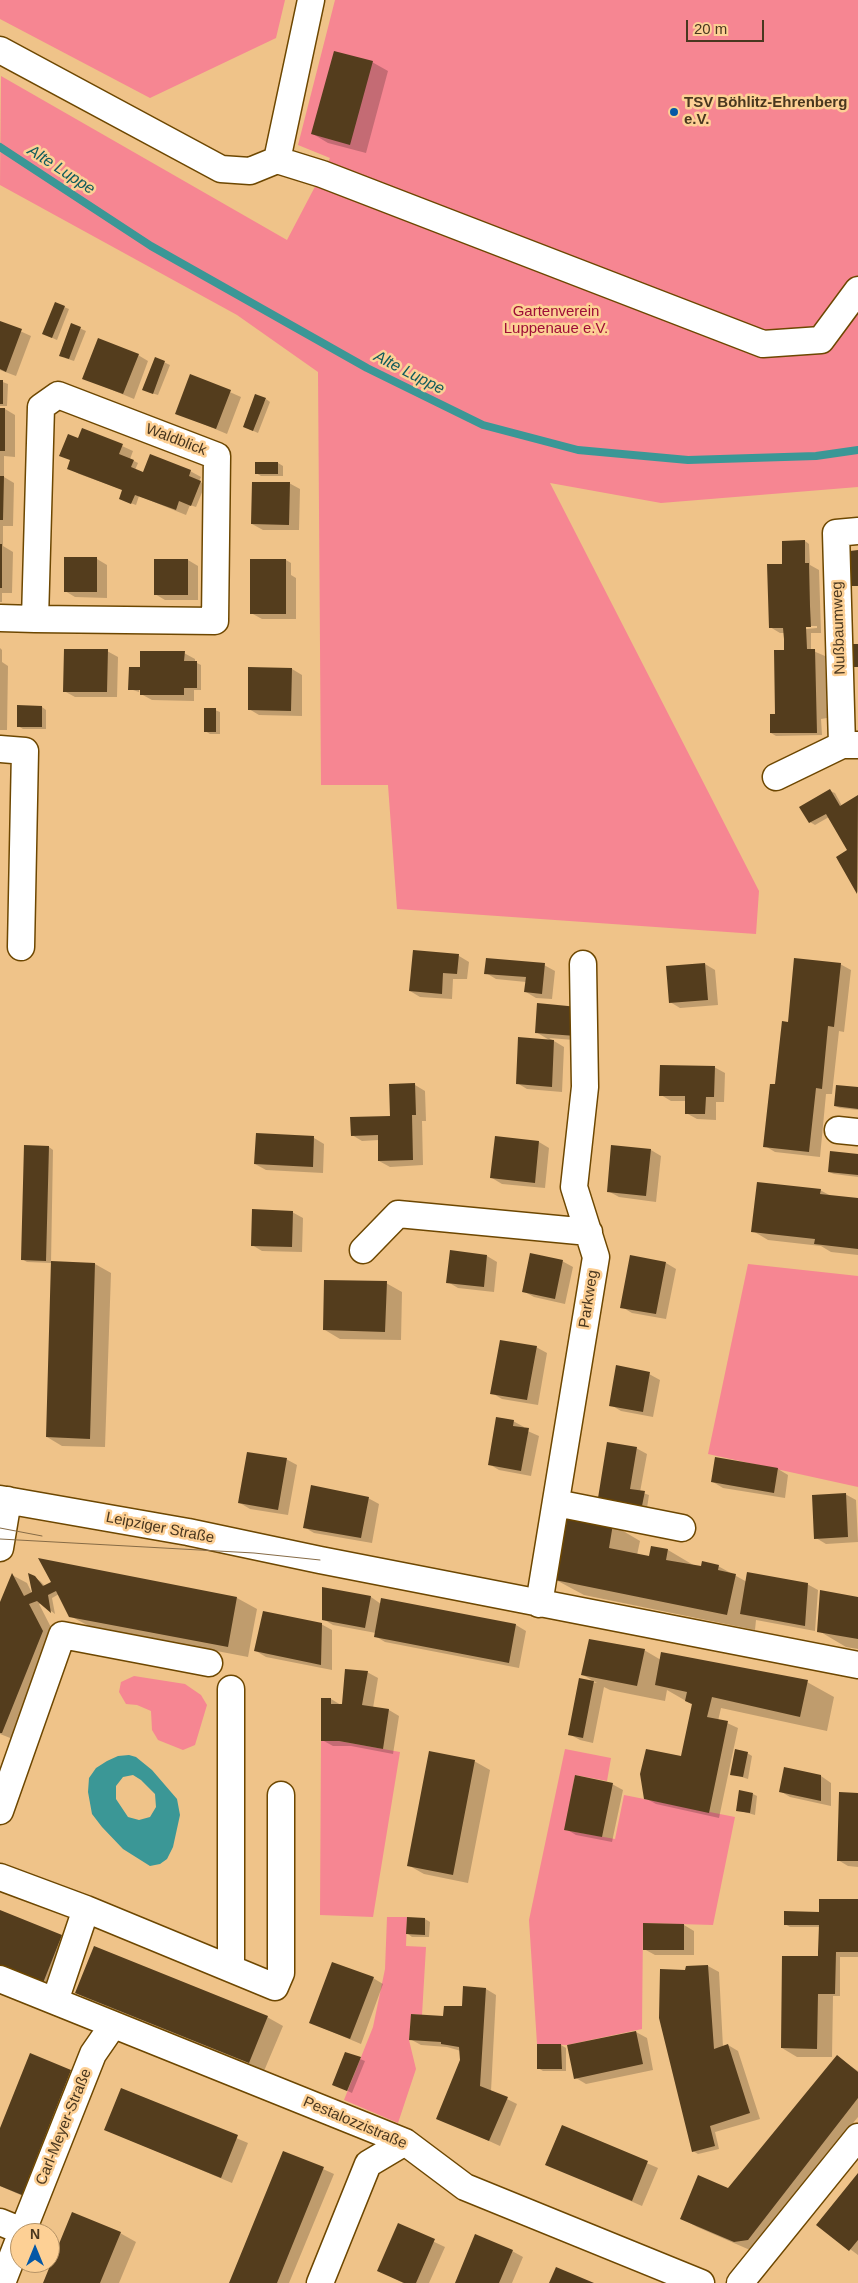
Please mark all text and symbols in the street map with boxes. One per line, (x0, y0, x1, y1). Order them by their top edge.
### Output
scale bar (688, 10, 766, 42)
text: 20 m (694, 20, 727, 37)
place label: TSV Böhlitz-Ehrenberg e.V. (684, 94, 847, 129)
marker: TSV Böhlitz-Ehrenberg e.V. (668, 106, 680, 118)
water label: Alte Luppe (24, 141, 98, 199)
park label: Gartenverein Luppenaue e.V. (504, 303, 608, 338)
water label: Alte Luppe (371, 347, 447, 399)
street label: Waldblick (143, 420, 209, 460)
street label: Nußbaumweg (828, 581, 850, 675)
street label: Parkweg (576, 1269, 602, 1329)
street label: Leipziger Straße (104, 1509, 216, 1547)
street label: Carl-Meyer-Straße (32, 2066, 96, 2188)
street label: Pestalozzistraße (300, 2093, 410, 2153)
north arrow (10, 2223, 60, 2273)
text: N (30, 2226, 40, 2242)

